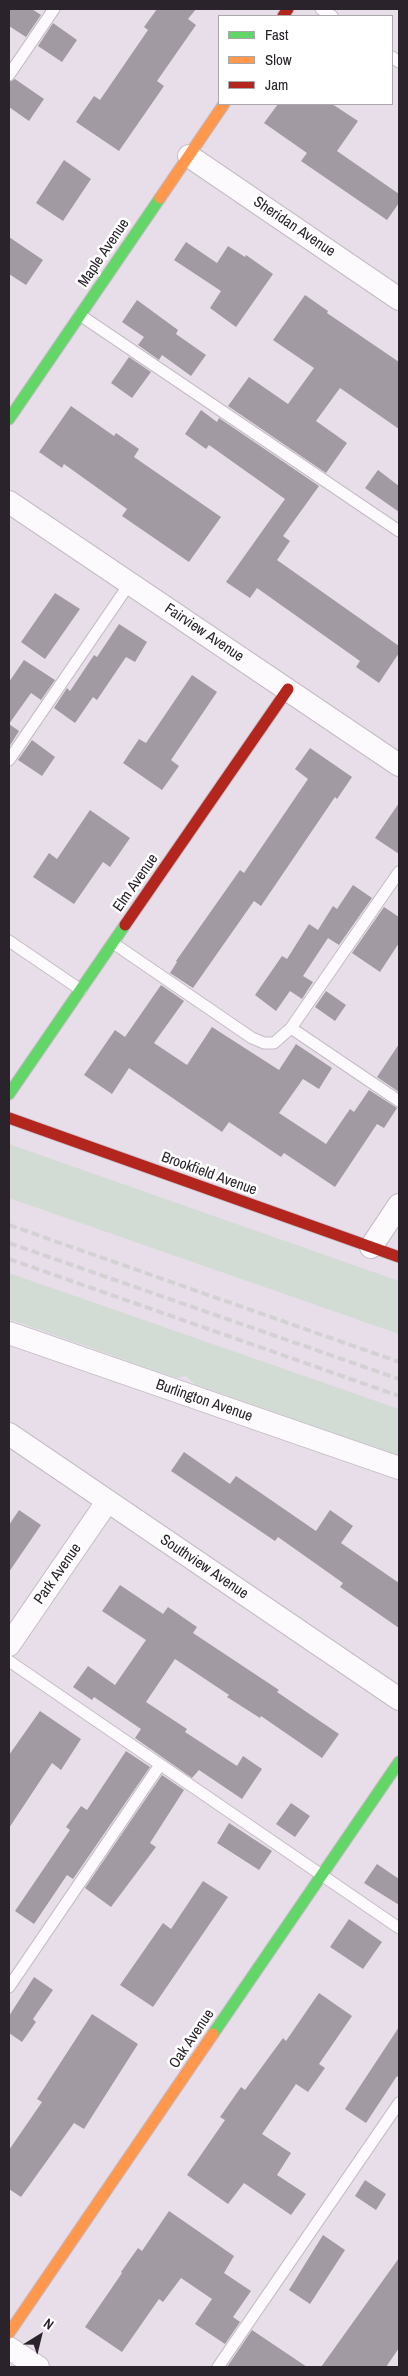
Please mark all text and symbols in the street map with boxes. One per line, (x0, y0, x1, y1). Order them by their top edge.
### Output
legend (218, 15, 393, 105)
text: Fast (265, 24, 288, 45)
text: Slow (265, 49, 292, 70)
text: Jam (265, 74, 288, 95)
street label: Sheridan Avenue (250, 193, 338, 261)
street label: Maple Avenue (75, 215, 133, 291)
street label: Fairview Avenue (161, 600, 247, 666)
street label: Elm Avenue (110, 851, 162, 915)
street label: Brookfield Avenue (159, 1148, 259, 1200)
street label: Burlington Avenue (153, 1376, 255, 1426)
street label: Southview Avenue (157, 1531, 251, 1603)
street label: Park Avenue (30, 1540, 86, 1608)
street label: Oak Avenue (166, 2006, 218, 2072)
north arrow (15, 2311, 65, 2361)
text: N (40, 2314, 57, 2334)

